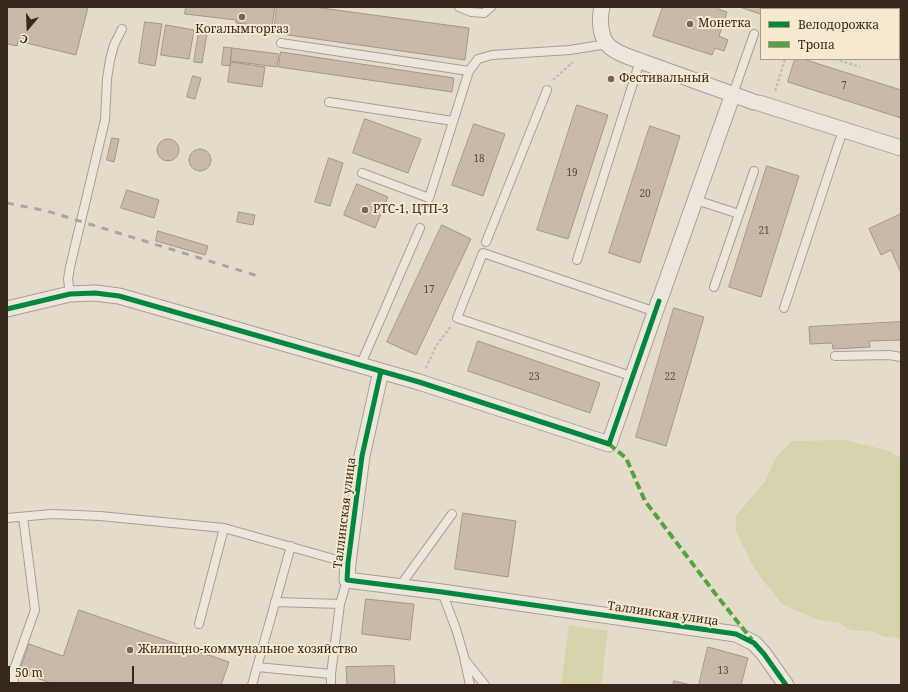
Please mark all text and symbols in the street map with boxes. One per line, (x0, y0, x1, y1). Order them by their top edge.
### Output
north arrow (8, 8, 48, 48)
legend (760, 8, 900, 60)
marker: Когалымгоргаз (237, 12, 247, 22)
text: Велодорожка (798, 16, 879, 33)
place label: Монетка (698, 17, 751, 31)
marker: Монетка (685, 19, 695, 29)
place label: Когалымгоргаз (195, 23, 289, 37)
text: С (18, 32, 30, 48)
text: Тропа (798, 36, 835, 53)
place label: Фестивальный (619, 72, 709, 86)
marker: Фестивальный (606, 74, 616, 84)
house number: 7 (841, 80, 847, 92)
house number: 18 (473, 153, 485, 165)
house number: 19 (566, 167, 578, 179)
house number: 20 (639, 188, 651, 200)
place label: РТС-1, ЦТП-3 (373, 203, 448, 217)
marker: РТС-1, ЦТП-3 (360, 205, 370, 215)
house number: 21 (758, 225, 770, 237)
house number: 17 (423, 284, 435, 296)
house number: 23 (528, 371, 540, 383)
house number: 22 (664, 371, 676, 383)
street label: Таллинская улица (331, 457, 359, 569)
street label: Таллинская улица (607, 599, 719, 629)
place label: Жилищно-коммунальное хозяйство (138, 643, 358, 657)
marker: Жилищно-коммунальное хозяйство (125, 645, 135, 655)
scale bar (10, 658, 136, 684)
text: 50 m (15, 664, 43, 681)
house number: 13 (717, 665, 729, 677)

